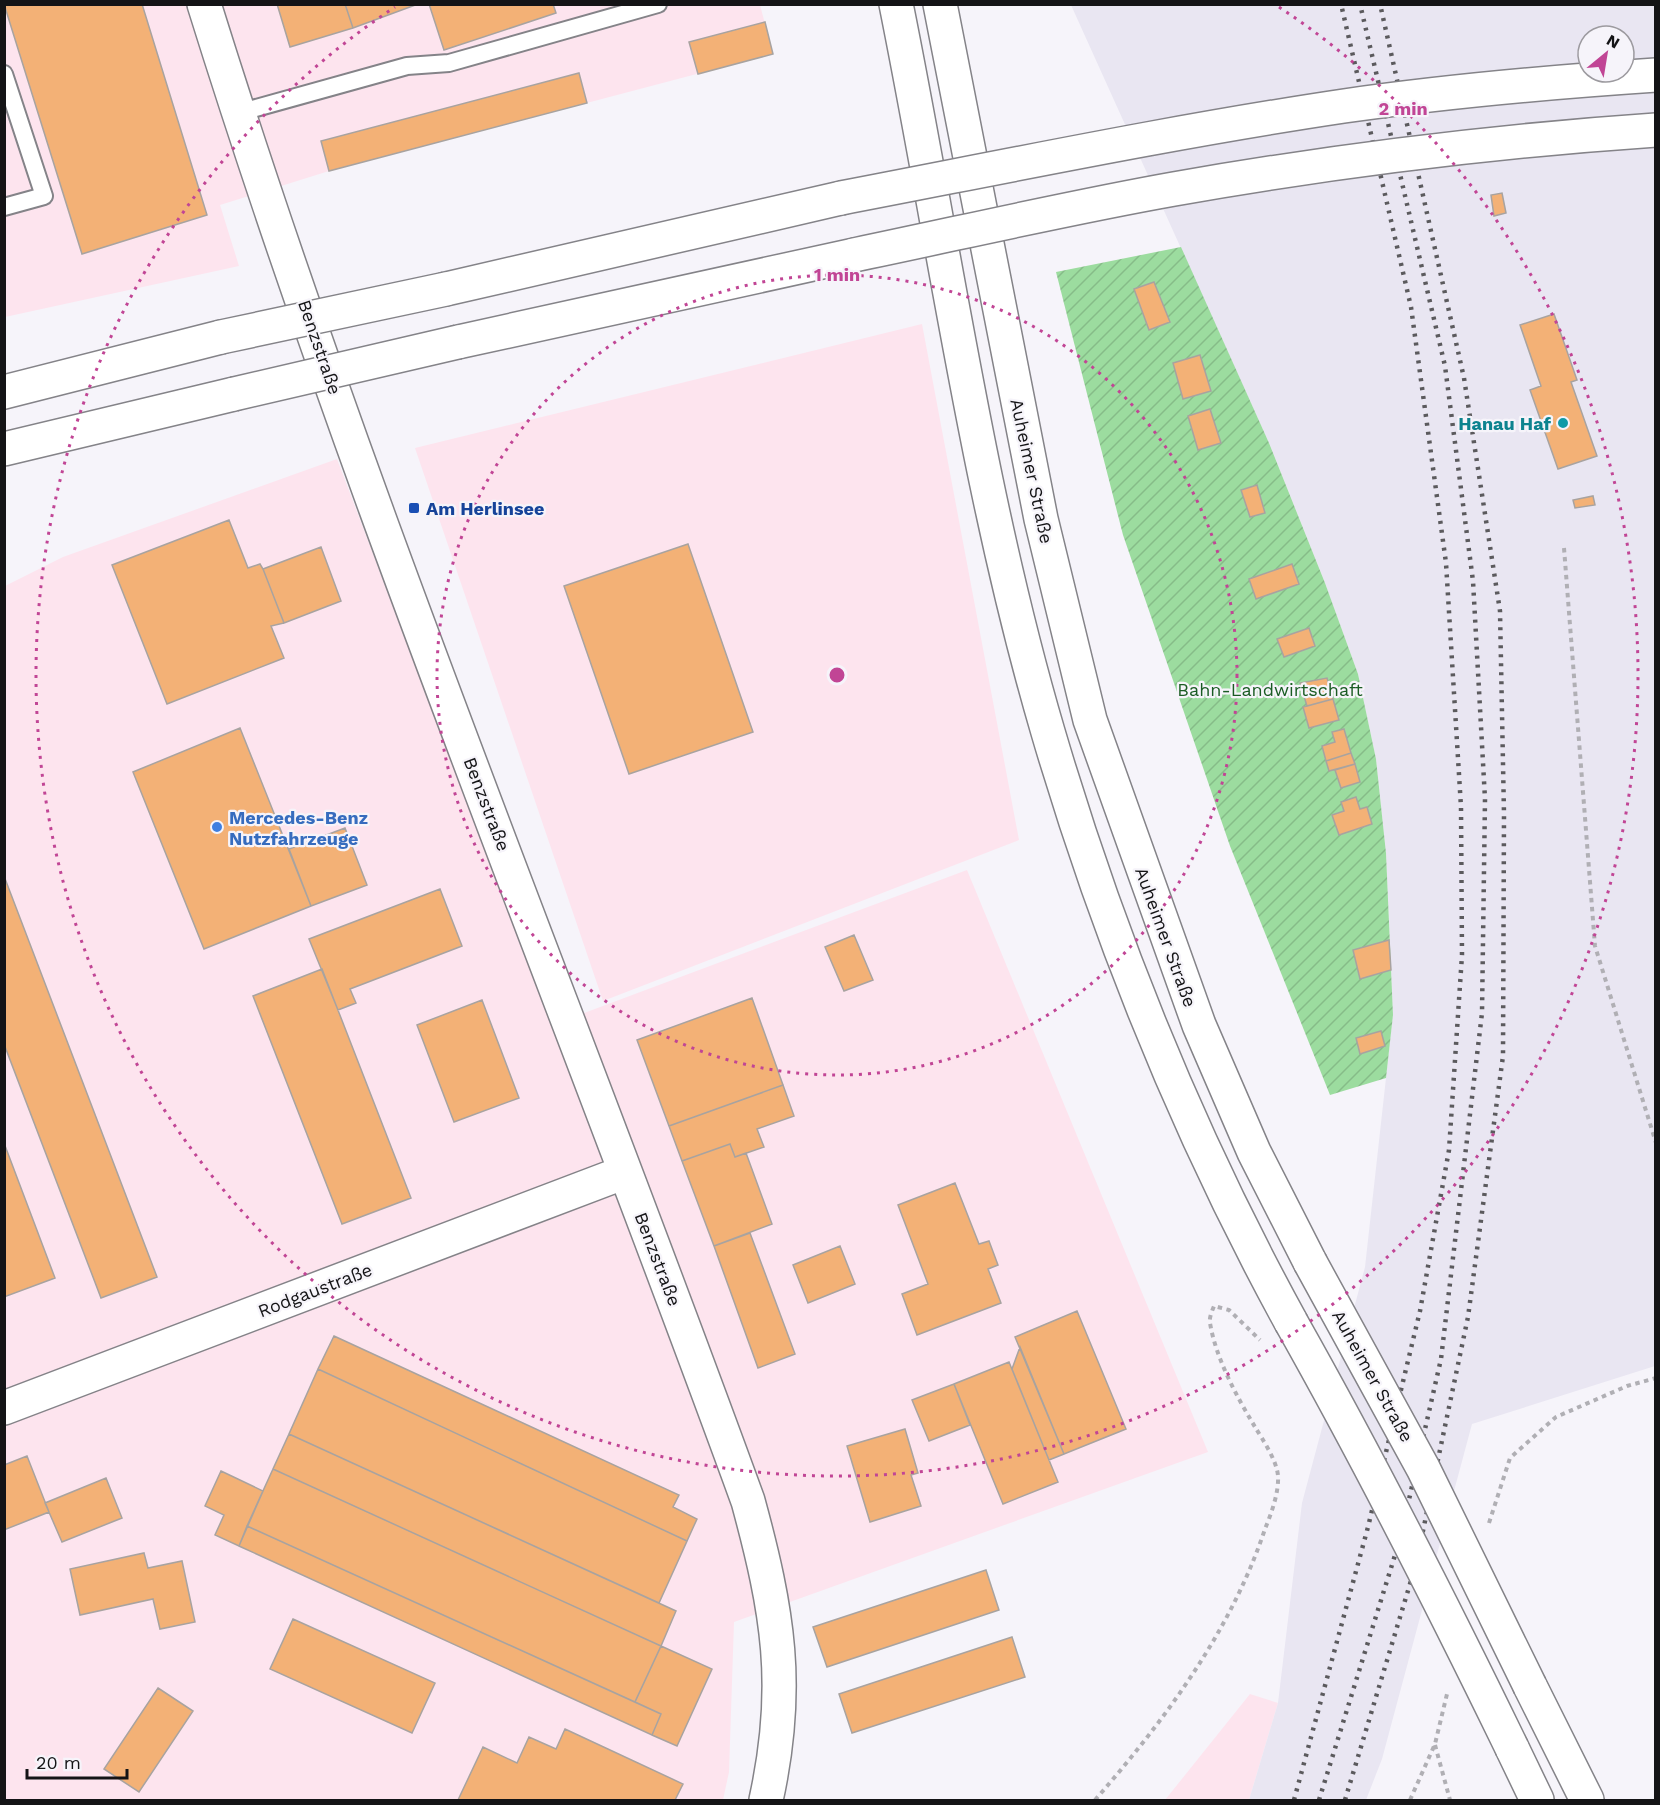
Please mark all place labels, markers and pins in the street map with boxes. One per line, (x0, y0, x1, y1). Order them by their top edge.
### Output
place label: Hanau Haf (1458, 413, 1552, 434)
marker: Hanau Haf (1556, 416, 1570, 430)
place label: Am Herlinsee (426, 498, 544, 519)
marker: Am Herlinsee (407, 501, 421, 515)
centre of rings (827, 665, 847, 685)
place label: Mercedes-Benz Nutzfahrzeuge (229, 807, 368, 849)
marker: Mercedes-Benz Nutzfahrzeuge (210, 820, 224, 834)

